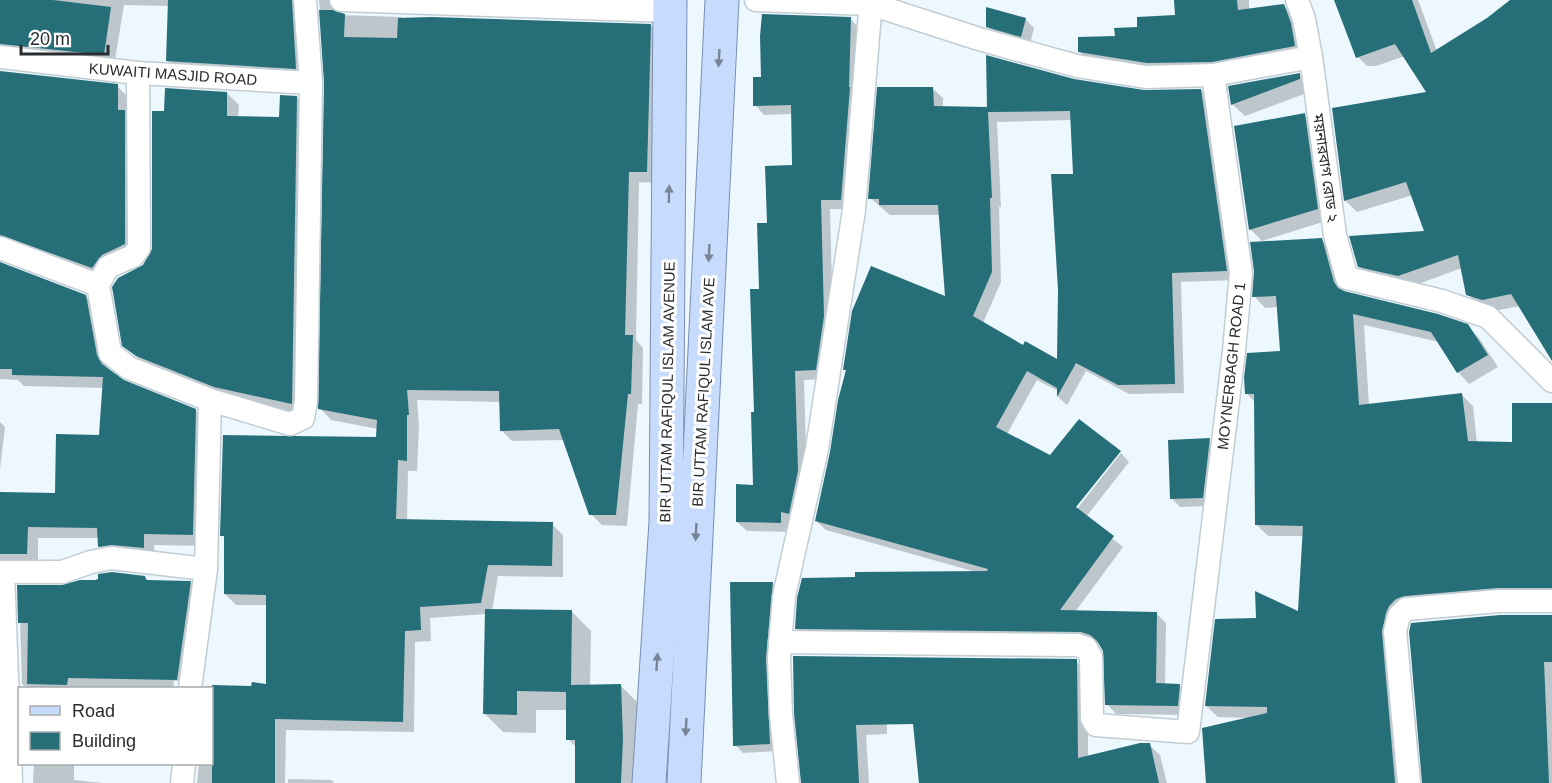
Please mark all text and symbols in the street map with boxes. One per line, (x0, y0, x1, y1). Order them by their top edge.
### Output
scale bar (21, 18, 108, 56)
text: 20 m (30, 29, 70, 49)
one-way arrow (714, 49, 723, 68)
street label: KUWAITI MASJID ROAD (88, 60, 258, 88)
street label: ময়নারবাগ রোড ২ (1310, 112, 1342, 223)
one-way arrow (664, 185, 673, 204)
one-way arrow (705, 244, 714, 263)
street label: BIR UTTAM RAFIQUL ISLAM AVENUE (656, 261, 678, 523)
street label: BIR UTTAM RAFIQUL ISLAM AVE (688, 277, 718, 507)
street label: MOYNERBAGH ROAD 1 (1214, 281, 1248, 451)
one-way arrow (691, 522, 700, 541)
one-way arrow (652, 652, 661, 671)
legend (18, 687, 213, 765)
text: Road (72, 701, 115, 721)
one-way arrow (682, 717, 691, 736)
text: Building (72, 731, 136, 751)

